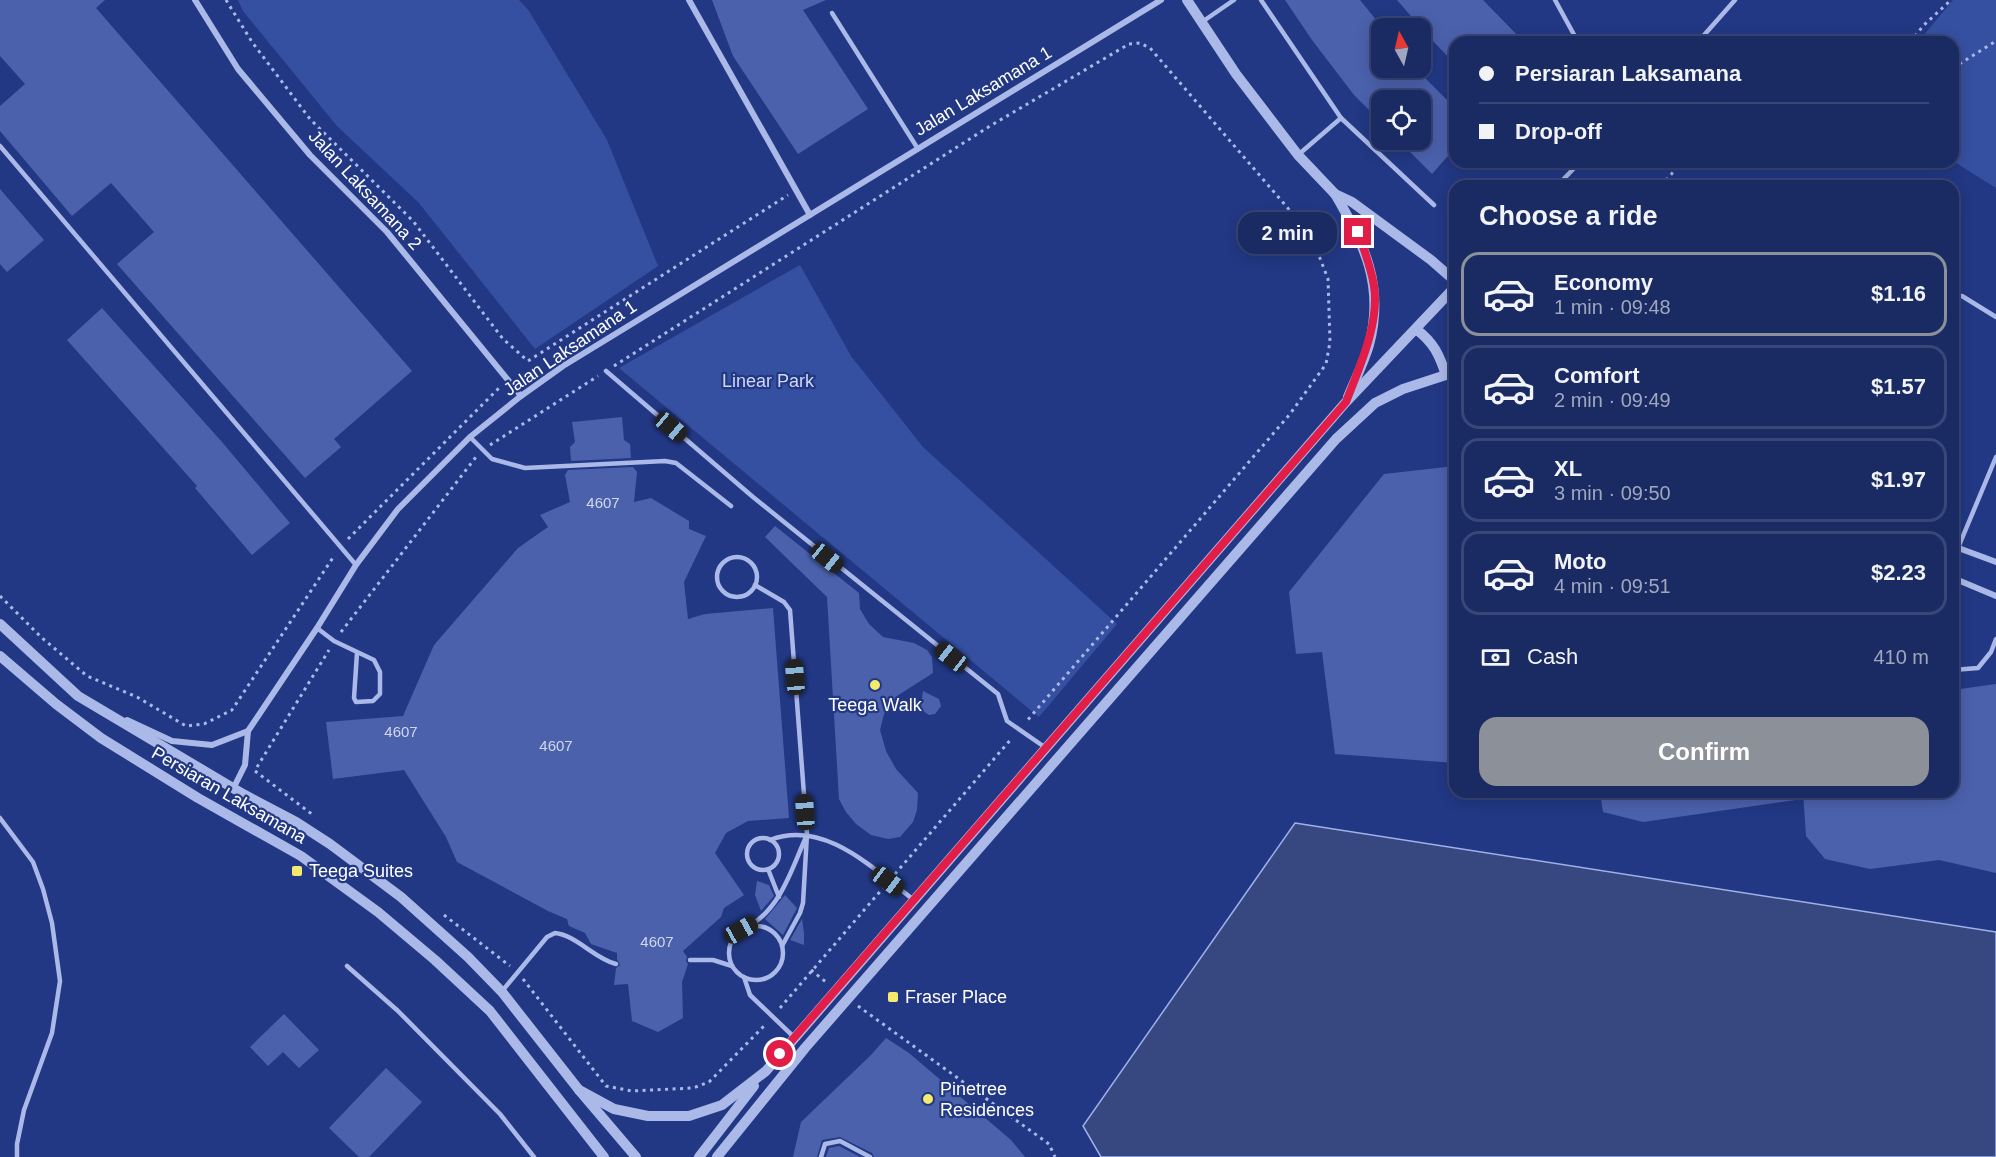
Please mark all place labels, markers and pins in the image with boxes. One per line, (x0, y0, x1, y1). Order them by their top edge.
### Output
marker: Teega Walk (868, 678, 882, 692)
place label: Teega Walk (828, 695, 923, 715)
place label: Teega Suites (309, 861, 413, 881)
marker: Teega Suites (290, 864, 304, 878)
place label: Fraser Place (905, 987, 1007, 1007)
marker: Fraser Place (886, 990, 900, 1004)
place label: Pinetree Residences (940, 1079, 1034, 1120)
marker: Pinetree Residences (921, 1092, 935, 1106)

